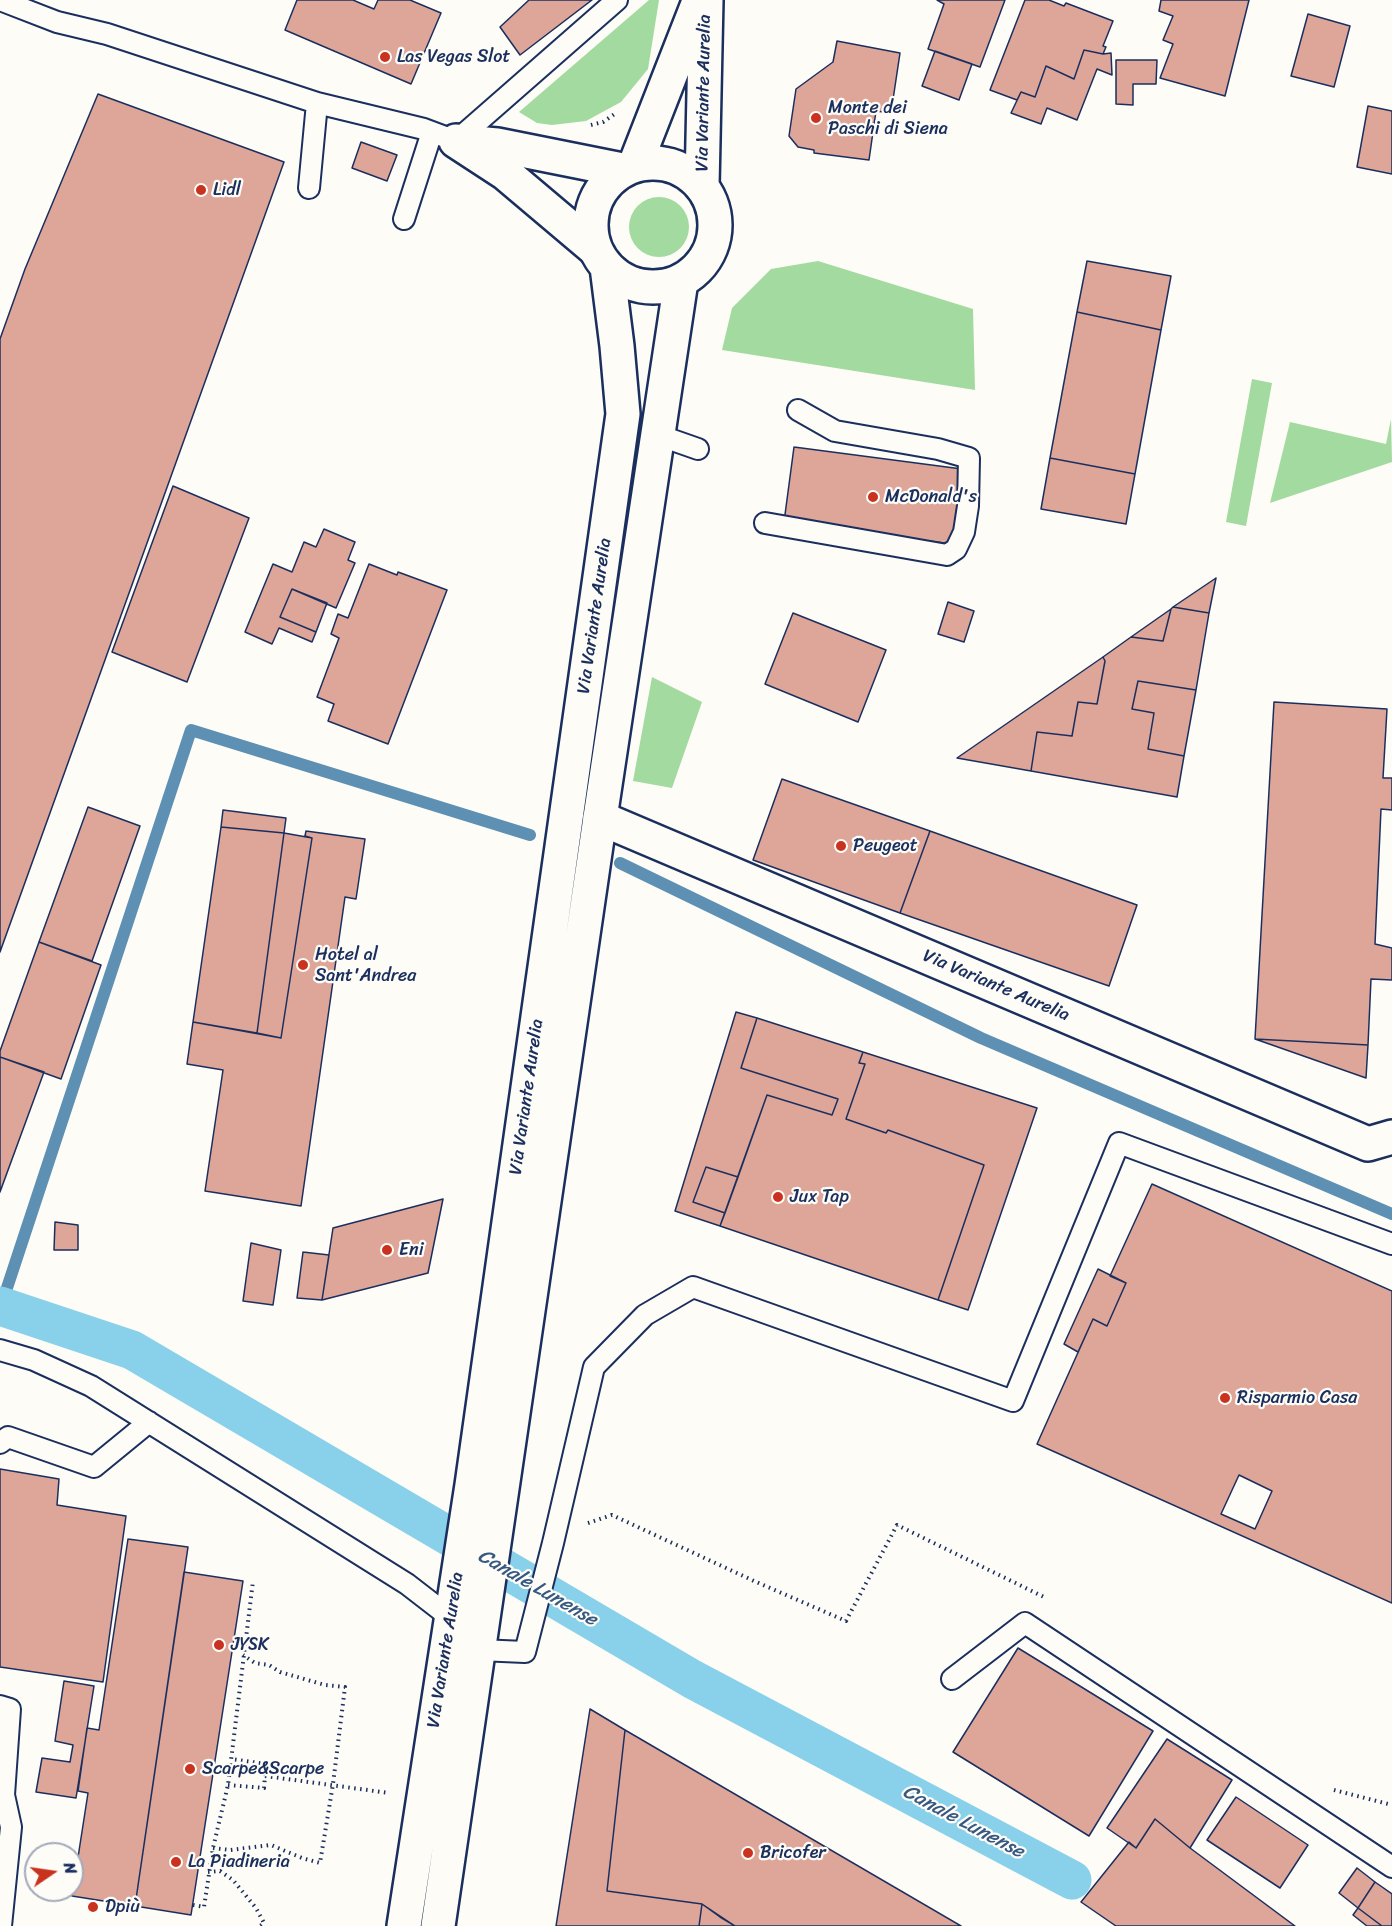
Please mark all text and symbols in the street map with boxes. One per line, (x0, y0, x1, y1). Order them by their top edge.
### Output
street label: Via Variante Aurelia (692, 14, 716, 172)
place label: Las Vegas Slot (397, 46, 510, 68)
marker: Las Vegas Slot (378, 50, 392, 64)
place label: Monte dei Paschi di Siena (828, 97, 948, 140)
marker: Monte dei Paschi di Siena (809, 111, 823, 125)
place label: Lidl (213, 179, 241, 201)
marker: Lidl (194, 183, 208, 197)
place label: McDonald's (885, 486, 977, 508)
marker: McDonald's (866, 490, 880, 504)
street label: Via Variante Aurelia (573, 537, 617, 695)
place label: Peugeot (853, 835, 918, 857)
marker: Peugeot (834, 839, 848, 853)
place label: Hotel al Sant'Andrea (315, 944, 416, 986)
street label: Via Variante Aurelia (919, 945, 1073, 1027)
marker: Hotel al Sant'Andrea (296, 958, 310, 972)
street label: Via Variante Aurelia (505, 1018, 549, 1176)
place label: Jux Tap (790, 1186, 849, 1208)
marker: Jux Tap (771, 1190, 785, 1204)
place label: Eni (399, 1239, 424, 1261)
marker: Eni (380, 1243, 394, 1257)
place label: Risparmio Casa (1237, 1387, 1357, 1409)
marker: Risparmio Casa (1218, 1391, 1232, 1405)
water label: Canale Lunense (473, 1544, 601, 1632)
street label: Via Variante Aurelia (423, 1571, 469, 1729)
place label: JYSK (231, 1634, 269, 1656)
marker: JYSK (212, 1638, 226, 1652)
place label: Scarpe&Scarpe (202, 1758, 324, 1780)
marker: Scarpe&Scarpe (183, 1762, 197, 1776)
water label: Canale Lunense (898, 1780, 1028, 1864)
north arrow (24, 1842, 84, 1902)
place label: Bricofer (760, 1842, 826, 1864)
marker: Bricofer (741, 1846, 755, 1860)
place label: La Piadineria (188, 1851, 290, 1873)
marker: La Piadineria (169, 1855, 183, 1869)
text: N (55, 1860, 85, 1877)
place label: Dpiù (105, 1896, 140, 1918)
marker: Dpiù (86, 1900, 100, 1914)

